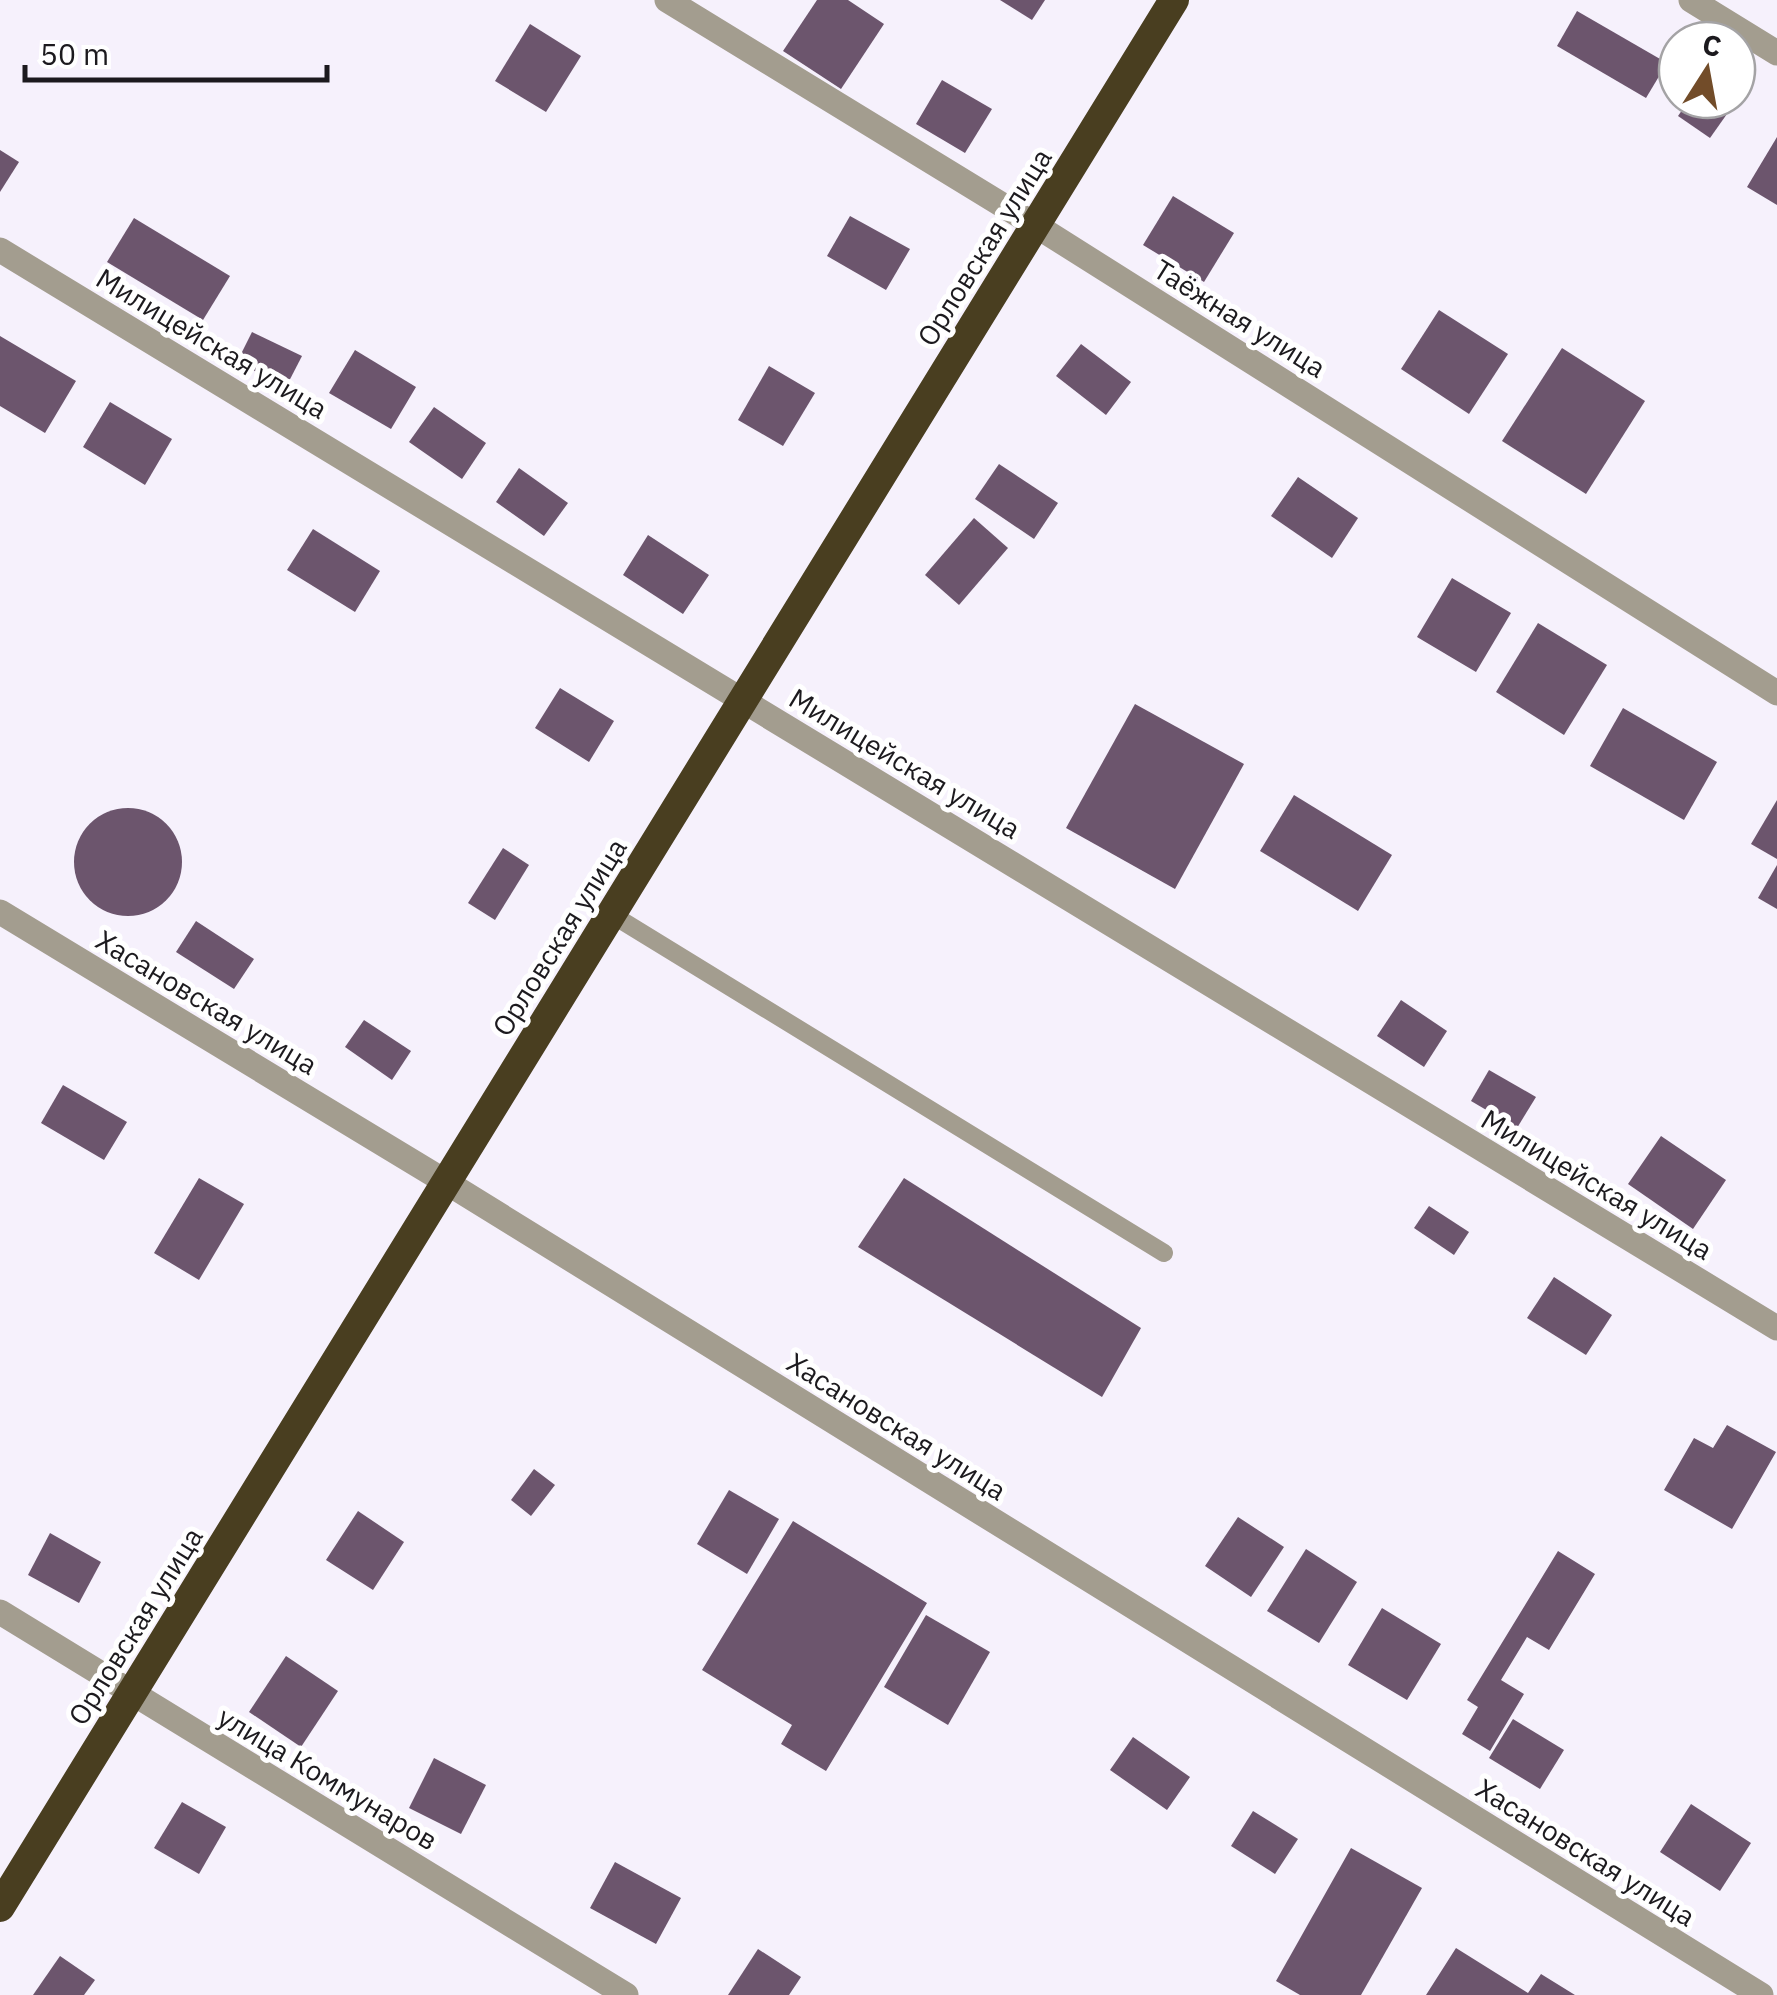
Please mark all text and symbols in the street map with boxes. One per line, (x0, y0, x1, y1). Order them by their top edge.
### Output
scale bar (25, 20, 328, 82)
north arrow (1657, 20, 1757, 120)
text: С (1699, 25, 1724, 65)
text: 50 m (40, 34, 109, 73)
street label: Орловская улица (908, 141, 1060, 353)
street label: Таёжная улица (1147, 250, 1333, 386)
street label: Милицейская улица (90, 259, 334, 427)
street label: Милицейская улица (783, 679, 1027, 847)
street label: Орловская улица (483, 831, 635, 1043)
street label: Хасановская улица (89, 921, 325, 1083)
street label: Милицейская улица (1475, 1100, 1719, 1268)
street label: Хасановская улица (780, 1344, 1014, 1508)
street label: Орловская улица (59, 1520, 211, 1732)
street label: улица Коммунаров (211, 1698, 445, 1858)
street label: Хасановская улица (1469, 1770, 1703, 1934)

